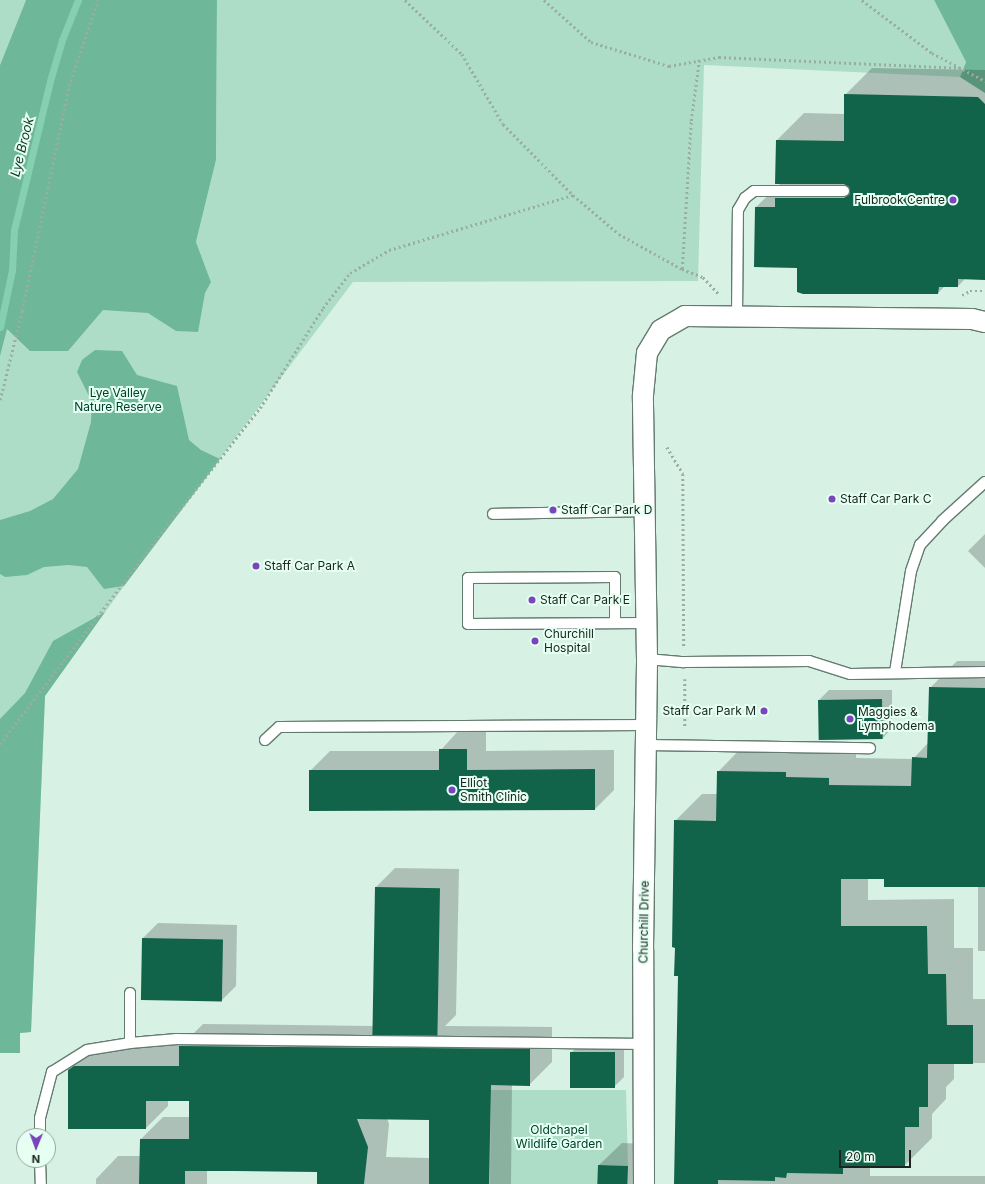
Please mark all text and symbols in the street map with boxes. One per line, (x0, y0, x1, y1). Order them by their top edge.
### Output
water label: Lye Brook (7, 116, 37, 178)
place label: Fulbrook Centre (854, 193, 945, 207)
marker: Fulbrook Centre (948, 195, 958, 205)
park label: Lye Valley Nature Reserve (74, 386, 162, 414)
place label: Staff Car Park C (840, 492, 931, 506)
marker: Staff Car Park C (827, 494, 837, 504)
place label: Staff Car Park D (561, 503, 652, 517)
marker: Staff Car Park D (548, 505, 558, 515)
place label: Staff Car Park A (264, 559, 355, 573)
marker: Staff Car Park A (251, 561, 261, 571)
place label: Staff Car Park E (540, 593, 630, 607)
marker: Staff Car Park E (527, 595, 537, 605)
place label: Churchill Hospital (544, 627, 594, 655)
marker: Churchill Hospital (529, 635, 541, 647)
place label: Staff Car Park M (662, 704, 756, 718)
place label: Maggies & Lymphodema (858, 705, 934, 733)
marker: Staff Car Park M (759, 706, 769, 716)
marker: Maggies & Lymphodema (845, 714, 855, 724)
place label: Elliot Smith Clinic (460, 776, 527, 804)
marker: Elliot Smith Clinic (447, 785, 457, 795)
street label: Churchill Drive (636, 880, 652, 964)
park label: Oldchapel Wildlife Garden (516, 1123, 602, 1151)
north arrow (16, 1128, 56, 1168)
scale bar (841, 1142, 913, 1168)
text: 20 m (846, 1149, 875, 1164)
text: N (31, 1152, 40, 1166)

